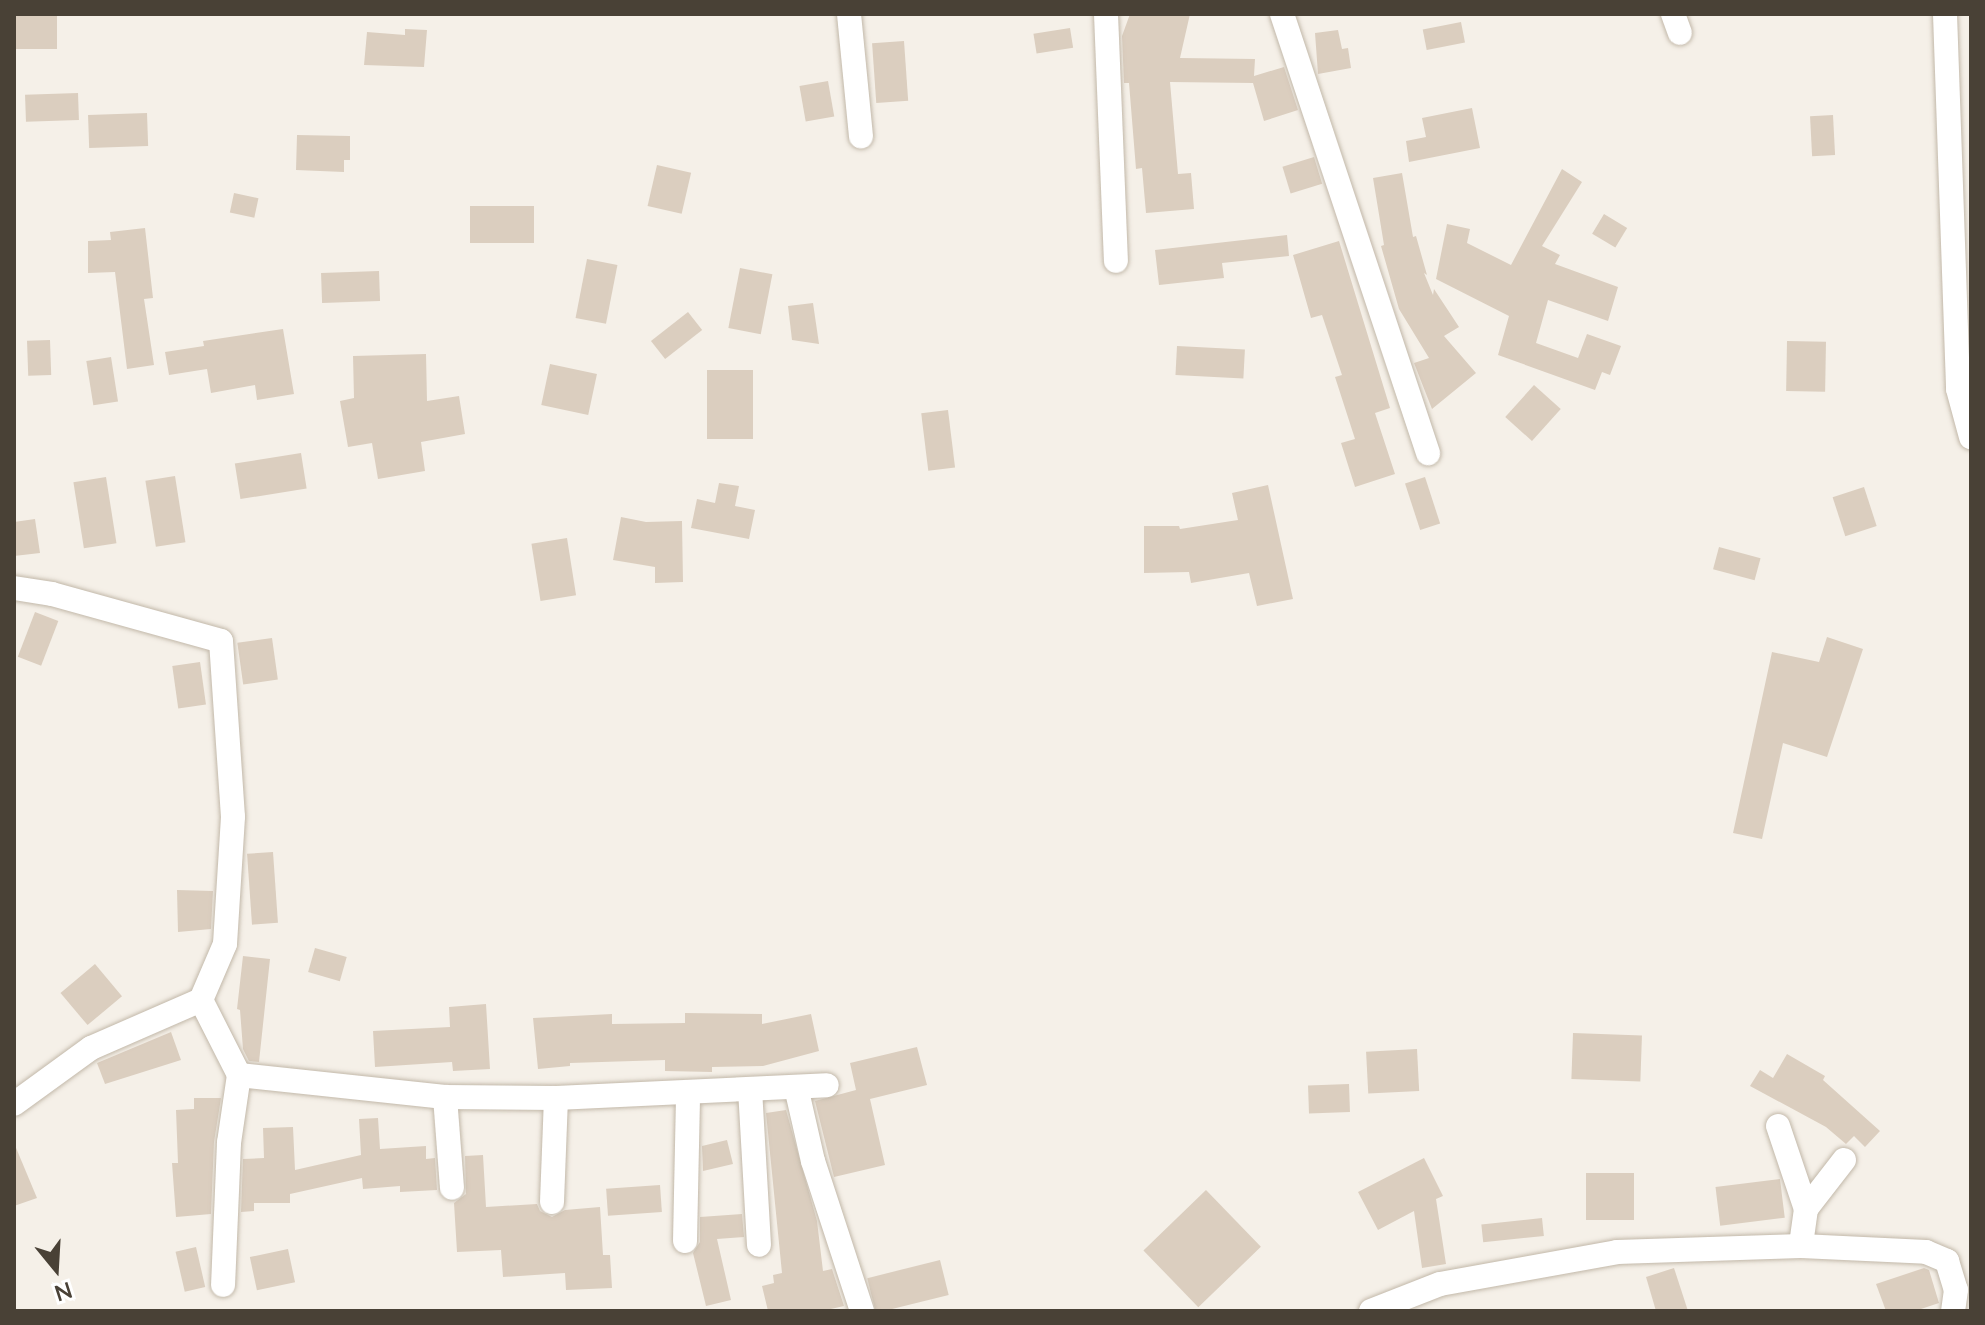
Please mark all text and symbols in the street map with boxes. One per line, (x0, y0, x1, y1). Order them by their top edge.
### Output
north arrow (16, 1229, 96, 1309)
text: N (51, 1277, 76, 1308)

